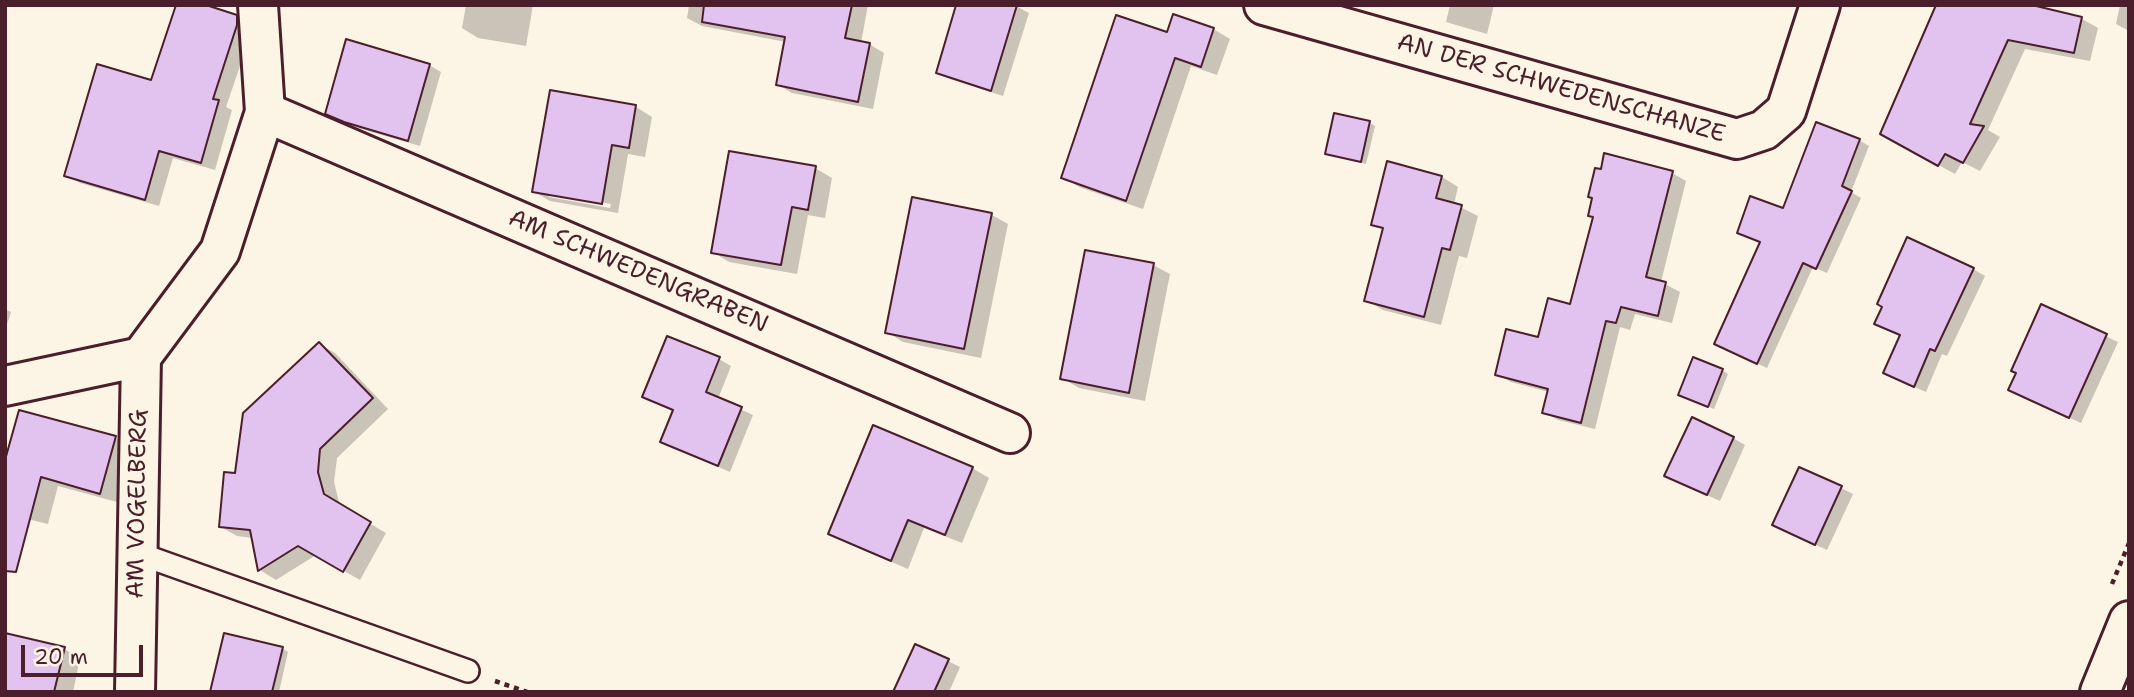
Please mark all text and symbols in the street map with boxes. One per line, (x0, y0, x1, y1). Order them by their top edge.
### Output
street label: AN DER SCHWEDENSCHANZE (1394, 28, 1728, 150)
street label: AM SCHWEDENGRABEN (504, 204, 772, 340)
street label: AM VOGELBERG (122, 409, 154, 599)
scale bar (24, 630, 147, 674)
text: 20 m (34, 643, 88, 671)

